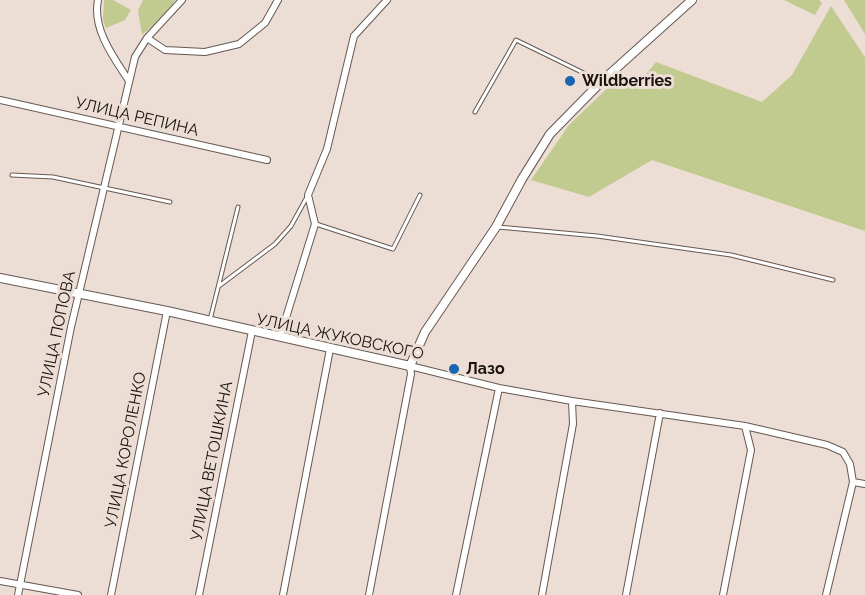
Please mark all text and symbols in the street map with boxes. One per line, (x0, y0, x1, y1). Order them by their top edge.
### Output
place label: Wildberries (582, 71, 672, 91)
marker: Wildberries (563, 74, 577, 88)
street label: УЛИЦА РЕПИНА (73, 93, 201, 141)
street label: УЛИЦА ПОПОВА (34, 269, 80, 399)
street label: УЛИЦА ЖУКОВСКОГО (254, 310, 426, 364)
place label: Лазо (466, 359, 505, 379)
marker: Лазо (447, 362, 461, 376)
street label: УЛИЦА КОРОЛЕНКО (101, 370, 151, 530)
street label: УЛИЦА ВЕТОШКИНА (187, 380, 237, 542)

